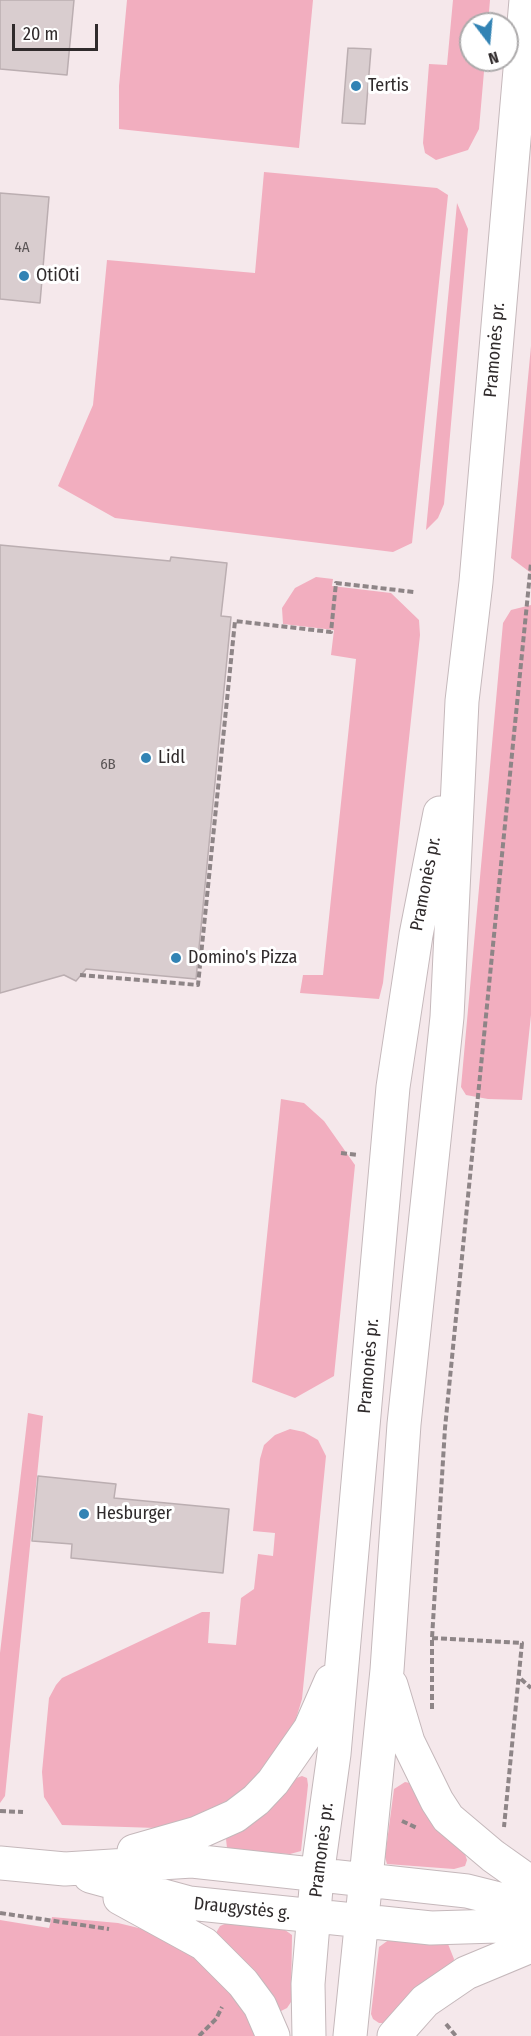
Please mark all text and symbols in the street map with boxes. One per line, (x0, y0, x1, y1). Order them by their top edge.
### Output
scale bar (15, 12, 100, 50)
north arrow (459, 12, 519, 72)
text: 20 m (23, 23, 58, 45)
text: N (486, 47, 501, 68)
place label: Tertis (368, 75, 409, 97)
marker: Tertis (349, 79, 363, 93)
house number: 4A (14, 239, 30, 257)
place label: OtiOti (36, 265, 79, 287)
marker: OtiOti (17, 269, 31, 283)
street label: Pramonės pr. (480, 302, 510, 398)
place label: Lidl (158, 747, 185, 769)
marker: Lidl (139, 751, 153, 765)
house number: 6B (100, 756, 116, 774)
street label: Pramonės pr. (406, 835, 446, 933)
place label: Domino's Pizza (188, 947, 297, 969)
marker: Domino's Pizza (169, 951, 183, 965)
street label: Pramonės pr. (354, 1318, 384, 1414)
place label: Hesburger (96, 1503, 172, 1525)
marker: Hesburger (77, 1507, 91, 1521)
street label: Pramonės pr. (305, 1801, 339, 1899)
street label: Draugystės g. (193, 1893, 291, 1925)

